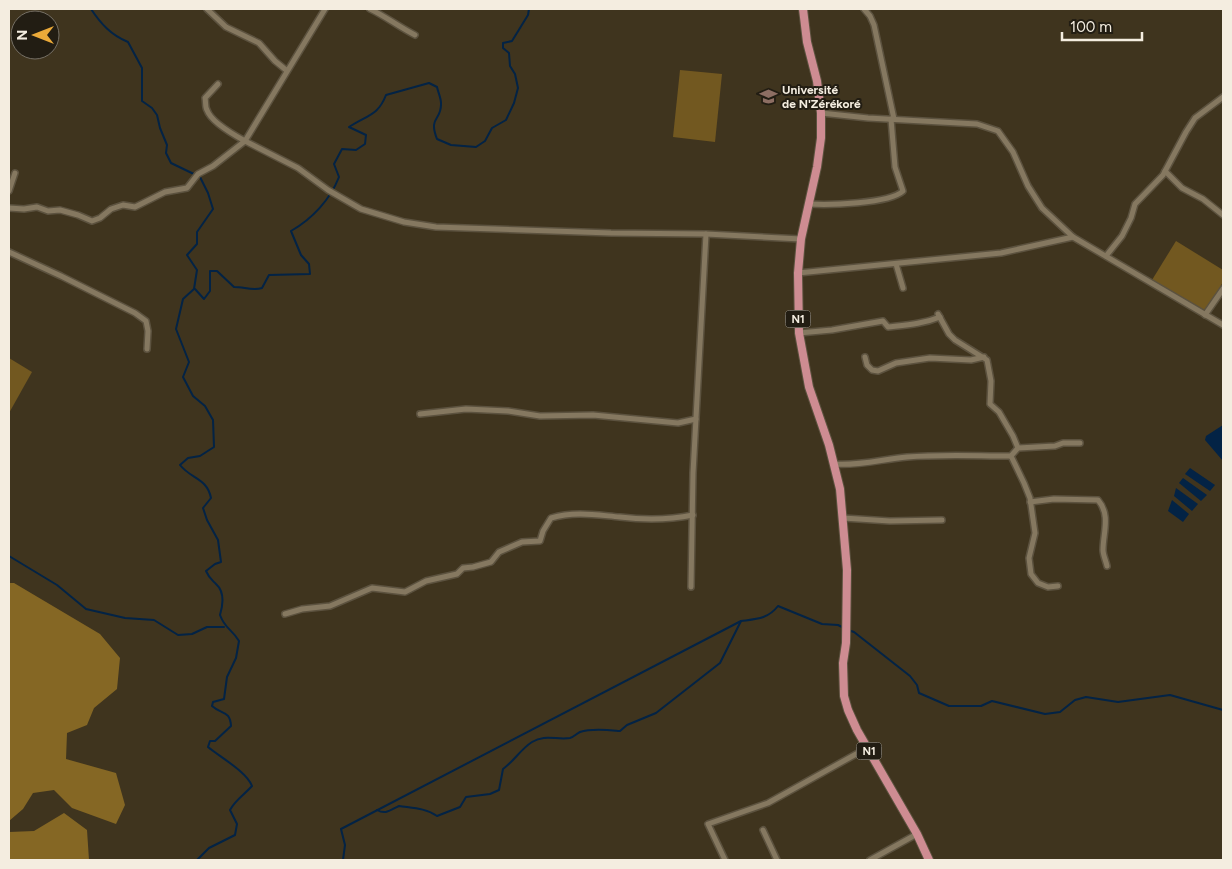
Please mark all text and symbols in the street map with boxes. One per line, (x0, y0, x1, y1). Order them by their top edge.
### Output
north arrow (10, 10, 60, 60)
scale bar (1062, 10, 1142, 42)
text: 100 m (1070, 18, 1112, 36)
text: N (14, 30, 31, 40)
place label: Université de N'Zérékoré (782, 83, 861, 111)
school or university icon: Université de N'Zérékoré (758, 87, 778, 107)
road number: N1 (786, 310, 810, 328)
road number: N1 (856, 742, 882, 759)

